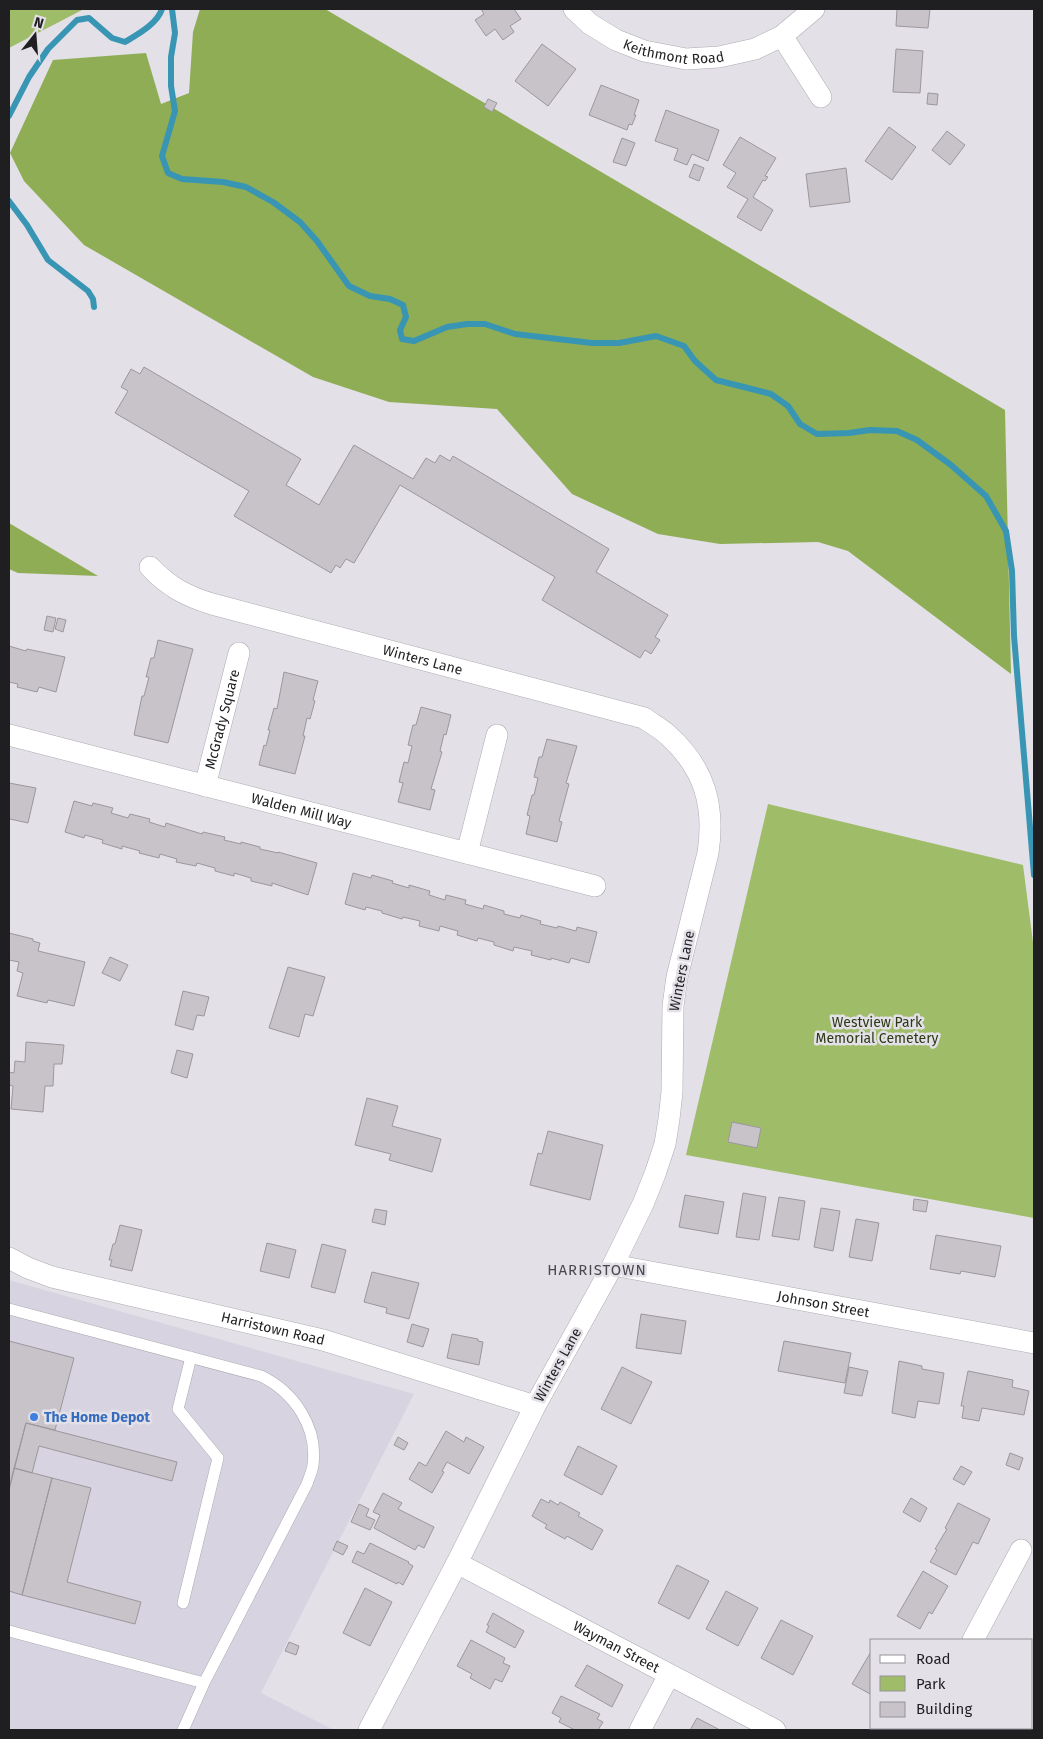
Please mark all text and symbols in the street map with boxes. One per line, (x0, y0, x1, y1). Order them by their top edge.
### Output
north arrow (10, 10, 60, 60)
text: N (32, 14, 46, 33)
street label: Keithmont Road (621, 35, 726, 68)
street label: Winters Lane (381, 641, 465, 678)
street label: McGrady Square (201, 667, 243, 771)
street label: Walden Mill Way (250, 789, 353, 831)
street label: Winters Lane (666, 929, 698, 1013)
park label: Westview Park Memorial Cemetery (816, 1014, 939, 1047)
district label: HARRISTOWN (547, 1261, 647, 1279)
street label: Johnson Street (776, 1287, 872, 1321)
street label: Harristown Road (220, 1308, 326, 1349)
street label: Winters Lane (531, 1325, 585, 1405)
place label: The Home Depot (44, 1409, 150, 1426)
marker: The Home Depot (28, 1411, 40, 1423)
street label: Wayman Street (570, 1617, 663, 1677)
legend (870, 1639, 1033, 1729)
text: Road (916, 1650, 951, 1668)
text: Park (916, 1675, 946, 1693)
text: Building (916, 1700, 972, 1718)

